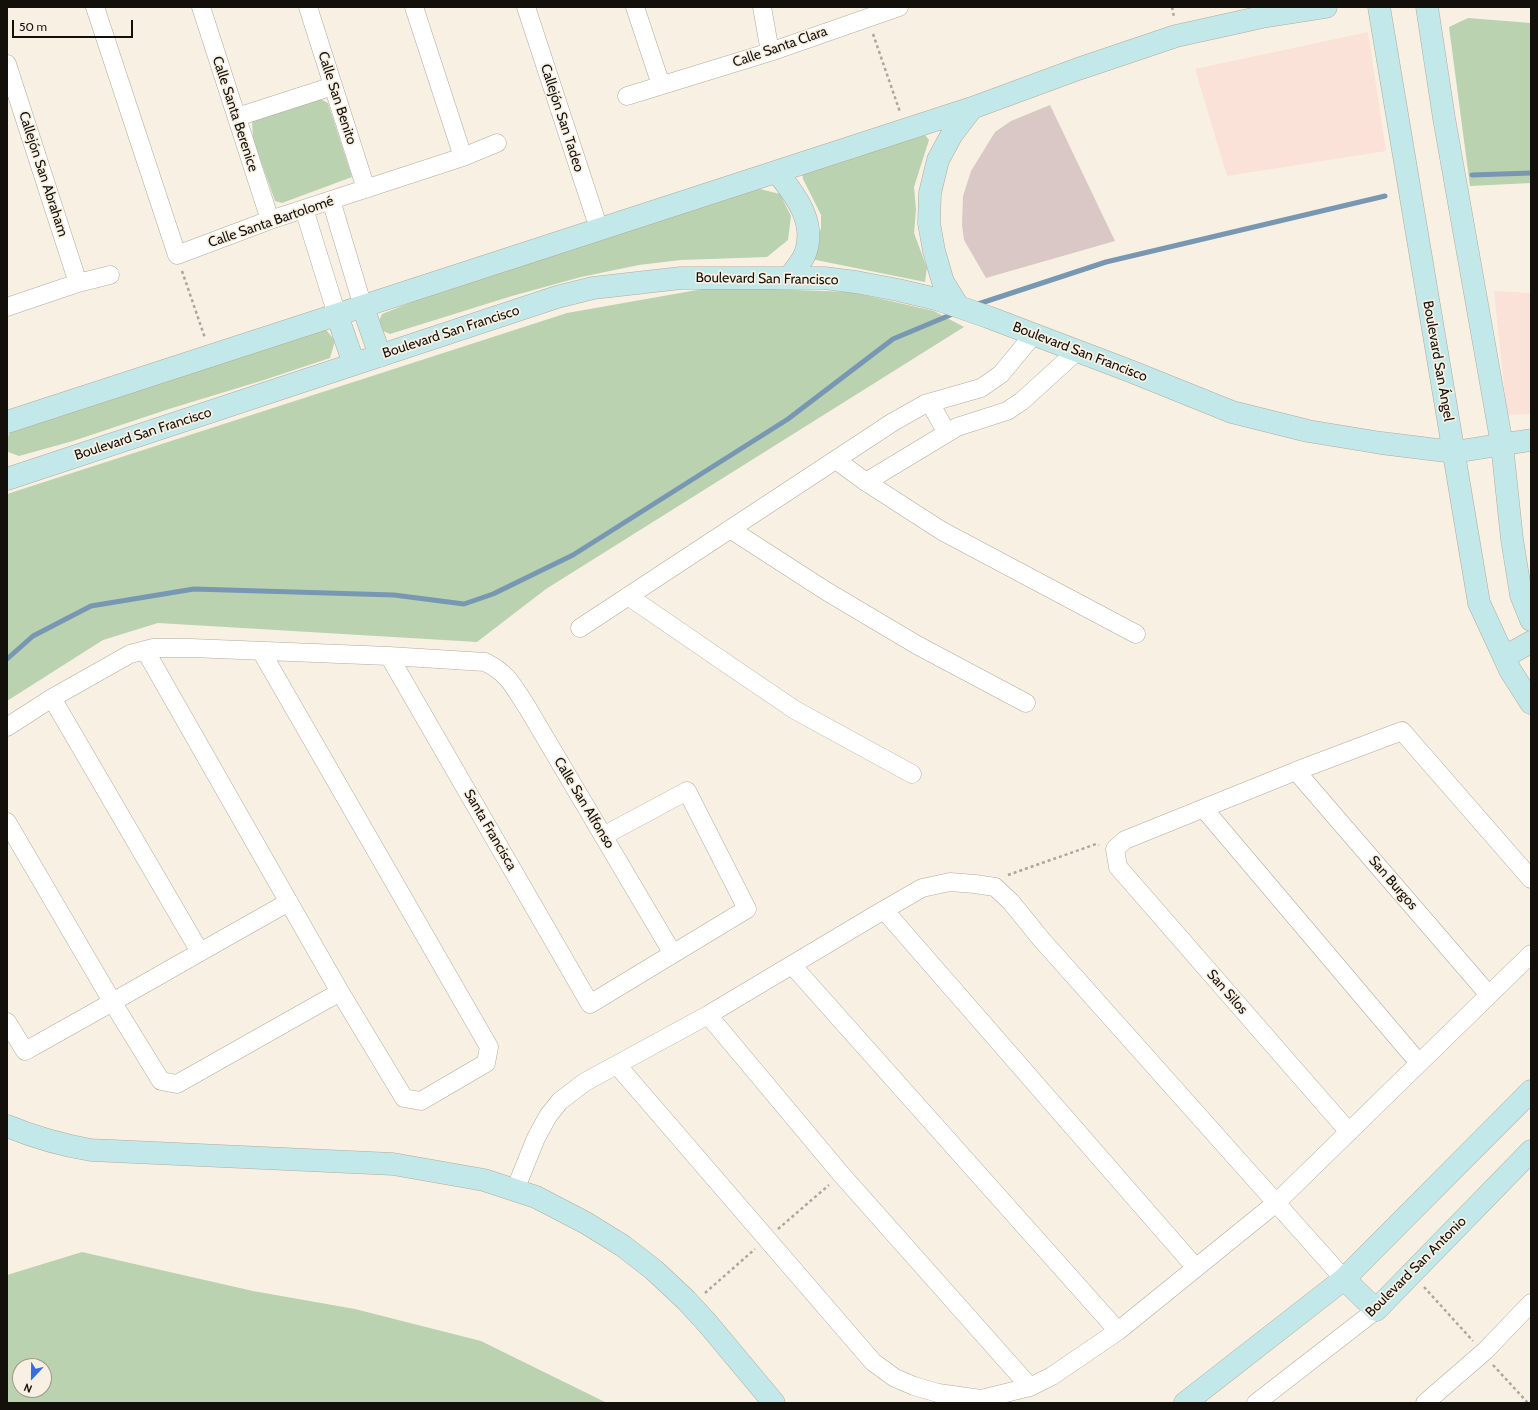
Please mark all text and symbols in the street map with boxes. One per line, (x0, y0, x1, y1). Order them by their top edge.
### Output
scale bar (14, 12, 135, 38)
text: 50 m (19, 19, 47, 34)
street label: Calle Santa Clara (730, 23, 830, 71)
street label: Calle San Benito (314, 49, 360, 147)
street label: Calle Santa Berenice (208, 54, 262, 174)
street label: Callejón San Tadeo (537, 62, 587, 174)
street label: Callejón San Abraham (15, 109, 71, 239)
street label: Calle Santa Bartolomé (206, 193, 336, 251)
street label: Boulevard San Francisco (695, 269, 839, 289)
street label: Boulevard San Ángel (1419, 299, 1457, 423)
street label: Boulevard San Francisco (380, 302, 522, 362)
street label: Boulevard San Francisco (1010, 319, 1150, 385)
street label: Boulevard San Francisco (72, 404, 214, 464)
street label: Calle San Alfonso (550, 754, 618, 852)
street label: Santa Francisca (460, 786, 520, 874)
street label: San Burgos (1365, 852, 1421, 914)
street label: San Silos (1203, 966, 1251, 1018)
street label: Boulevard San Antonio (1362, 1213, 1470, 1321)
north arrow (12, 1358, 52, 1398)
text: N (22, 1380, 34, 1396)

